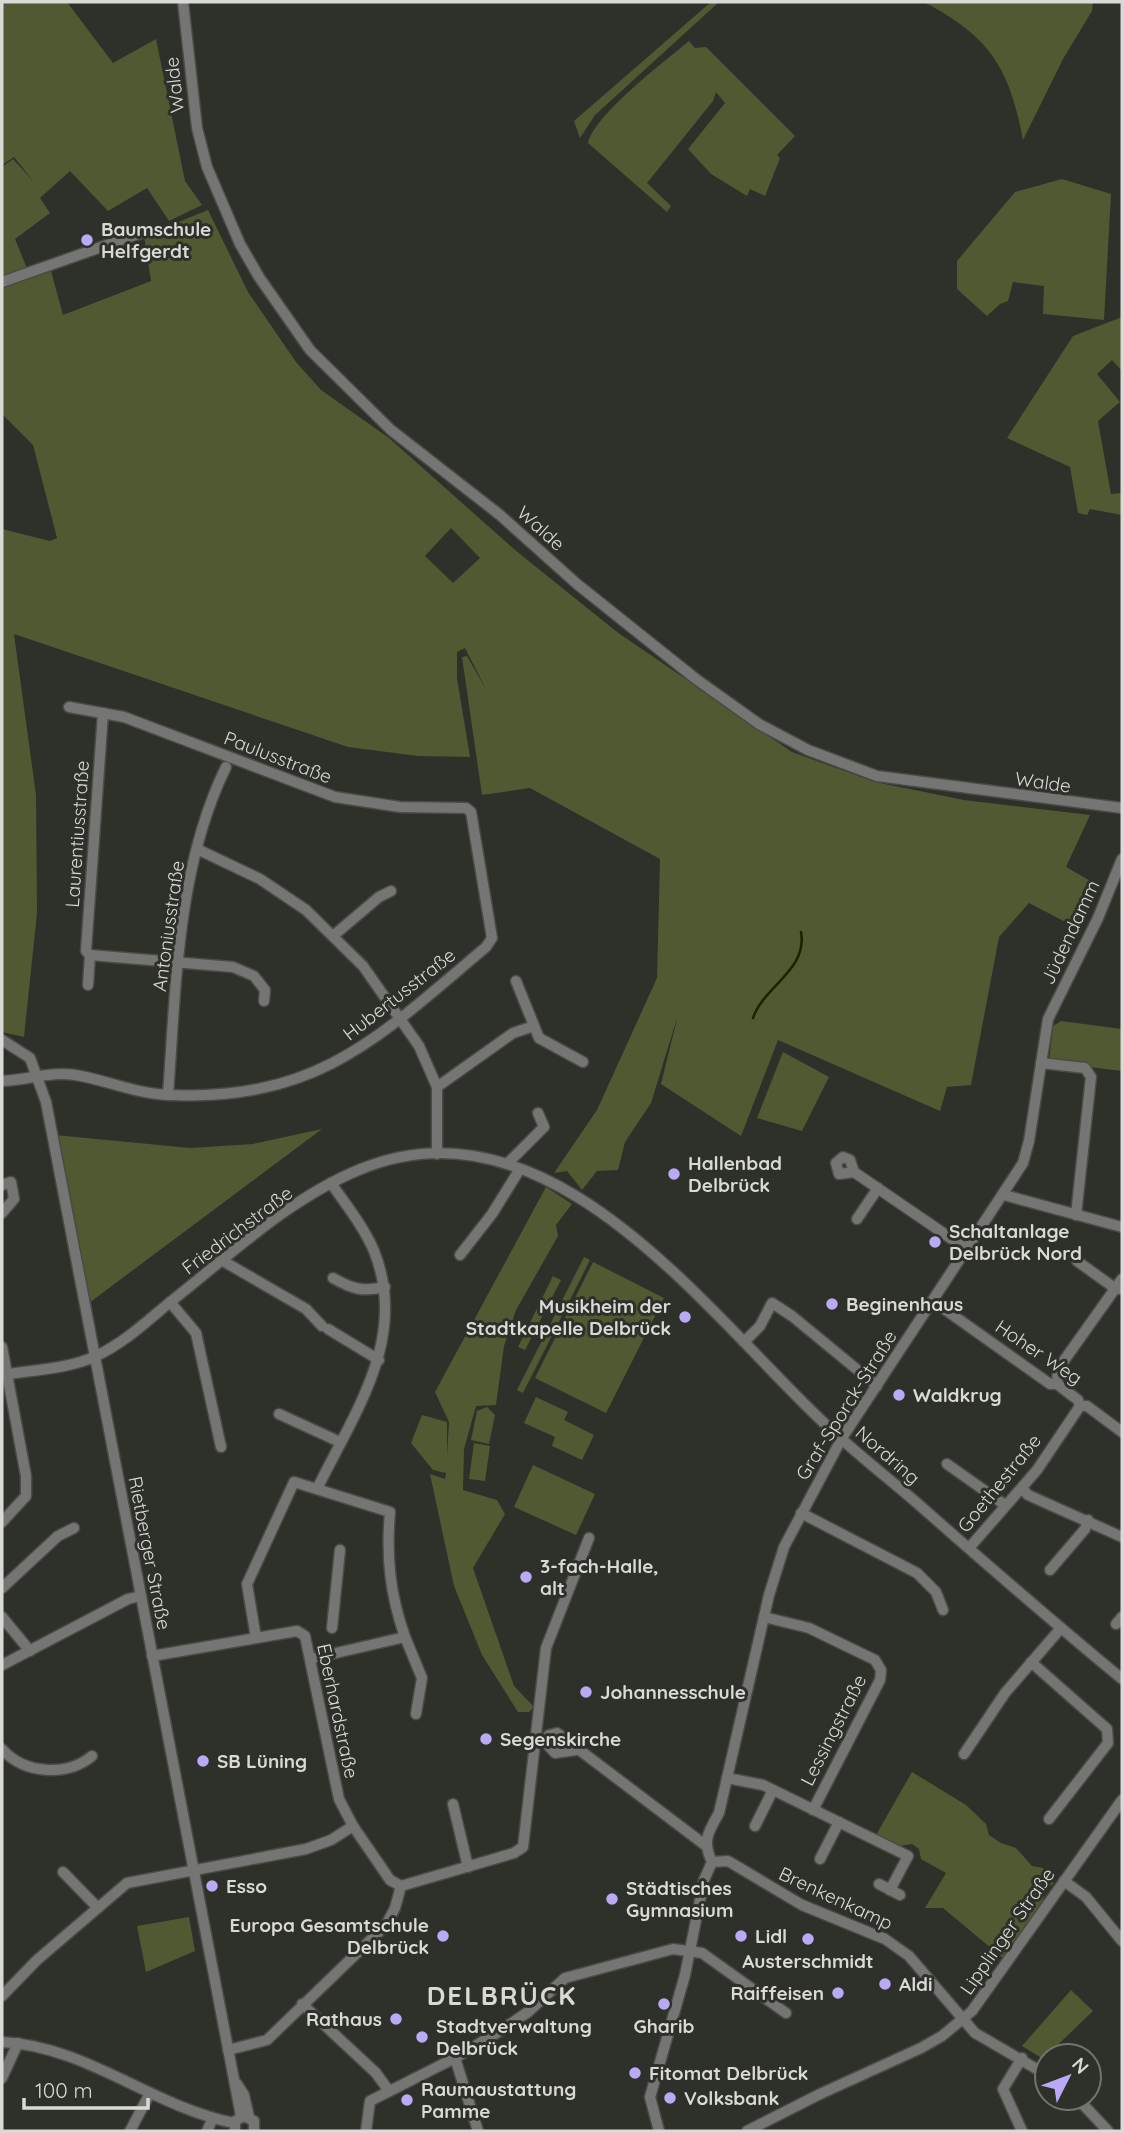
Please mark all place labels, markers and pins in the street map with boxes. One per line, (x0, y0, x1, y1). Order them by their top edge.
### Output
place label: Baumschule Helfgerdt (101, 217, 211, 263)
marker: Baumschule Helfgerdt (79, 232, 95, 248)
place label: Hallenbad Delbrück (688, 1151, 782, 1197)
marker: Hallenbad Delbrück (666, 1166, 682, 1182)
place label: Schaltanlage Delbrück Nord (949, 1219, 1082, 1265)
marker: Schaltanlage Delbrück Nord (927, 1234, 943, 1250)
place label: Beginenhaus (846, 1292, 963, 1316)
place label: Musikheim der Stadtkapelle Delbrück (466, 1294, 671, 1340)
marker: Beginenhaus (824, 1296, 840, 1312)
marker: Musikheim der Stadtkapelle Delbrück (677, 1309, 693, 1325)
place label: Waldkrug (913, 1383, 1002, 1407)
marker: Waldkrug (891, 1387, 907, 1403)
place label: 3-fach-Halle, alt (540, 1554, 659, 1600)
marker: 3-fach-Halle, alt (518, 1569, 534, 1585)
place label: Johannesschule (600, 1680, 746, 1704)
marker: Johannesschule (578, 1684, 594, 1700)
place label: Segenskirche (500, 1727, 621, 1751)
marker: Segenskirche (478, 1731, 494, 1747)
place label: SB Lüning (217, 1749, 307, 1773)
marker: SB Lüning (195, 1753, 211, 1769)
place label: Esso (226, 1874, 267, 1898)
place label: Städtisches Gymnasium (626, 1876, 733, 1922)
marker: Esso (204, 1878, 220, 1894)
marker: Städtisches Gymnasium (604, 1891, 620, 1907)
place label: Europa Gesamtschule Delbrück (229, 1913, 429, 1959)
place label: Lidl (755, 1924, 787, 1948)
marker: Europa Gesamtschule Delbrück (435, 1928, 451, 1944)
marker: Lidl (733, 1928, 749, 1944)
marker: Austerschmidt (800, 1931, 816, 1947)
place label: Austerschmidt (742, 1949, 874, 1973)
place label: Aldi (899, 1972, 933, 1996)
marker: Aldi (877, 1976, 893, 1992)
place label: Raiffeisen (730, 1981, 824, 2005)
marker: Raiffeisen (830, 1985, 846, 2001)
marker: Gharib (656, 1996, 672, 2012)
place label: Rathaus (306, 2007, 382, 2031)
marker: Rathaus (388, 2011, 404, 2027)
place label: Stadtverwaltung Delbrück (436, 2014, 592, 2060)
place label: Gharib (634, 2014, 695, 2038)
marker: Stadtverwaltung Delbrück (414, 2029, 430, 2045)
place label: Fitomat Delbrück (649, 2061, 809, 2085)
marker: Fitomat Delbrück (627, 2065, 643, 2081)
place label: Raumaustattung Pamme (421, 2077, 576, 2123)
place label: Volksbank (684, 2086, 779, 2110)
marker: Volksbank (662, 2090, 678, 2106)
marker: Raumaustattung Pamme (399, 2092, 415, 2108)

